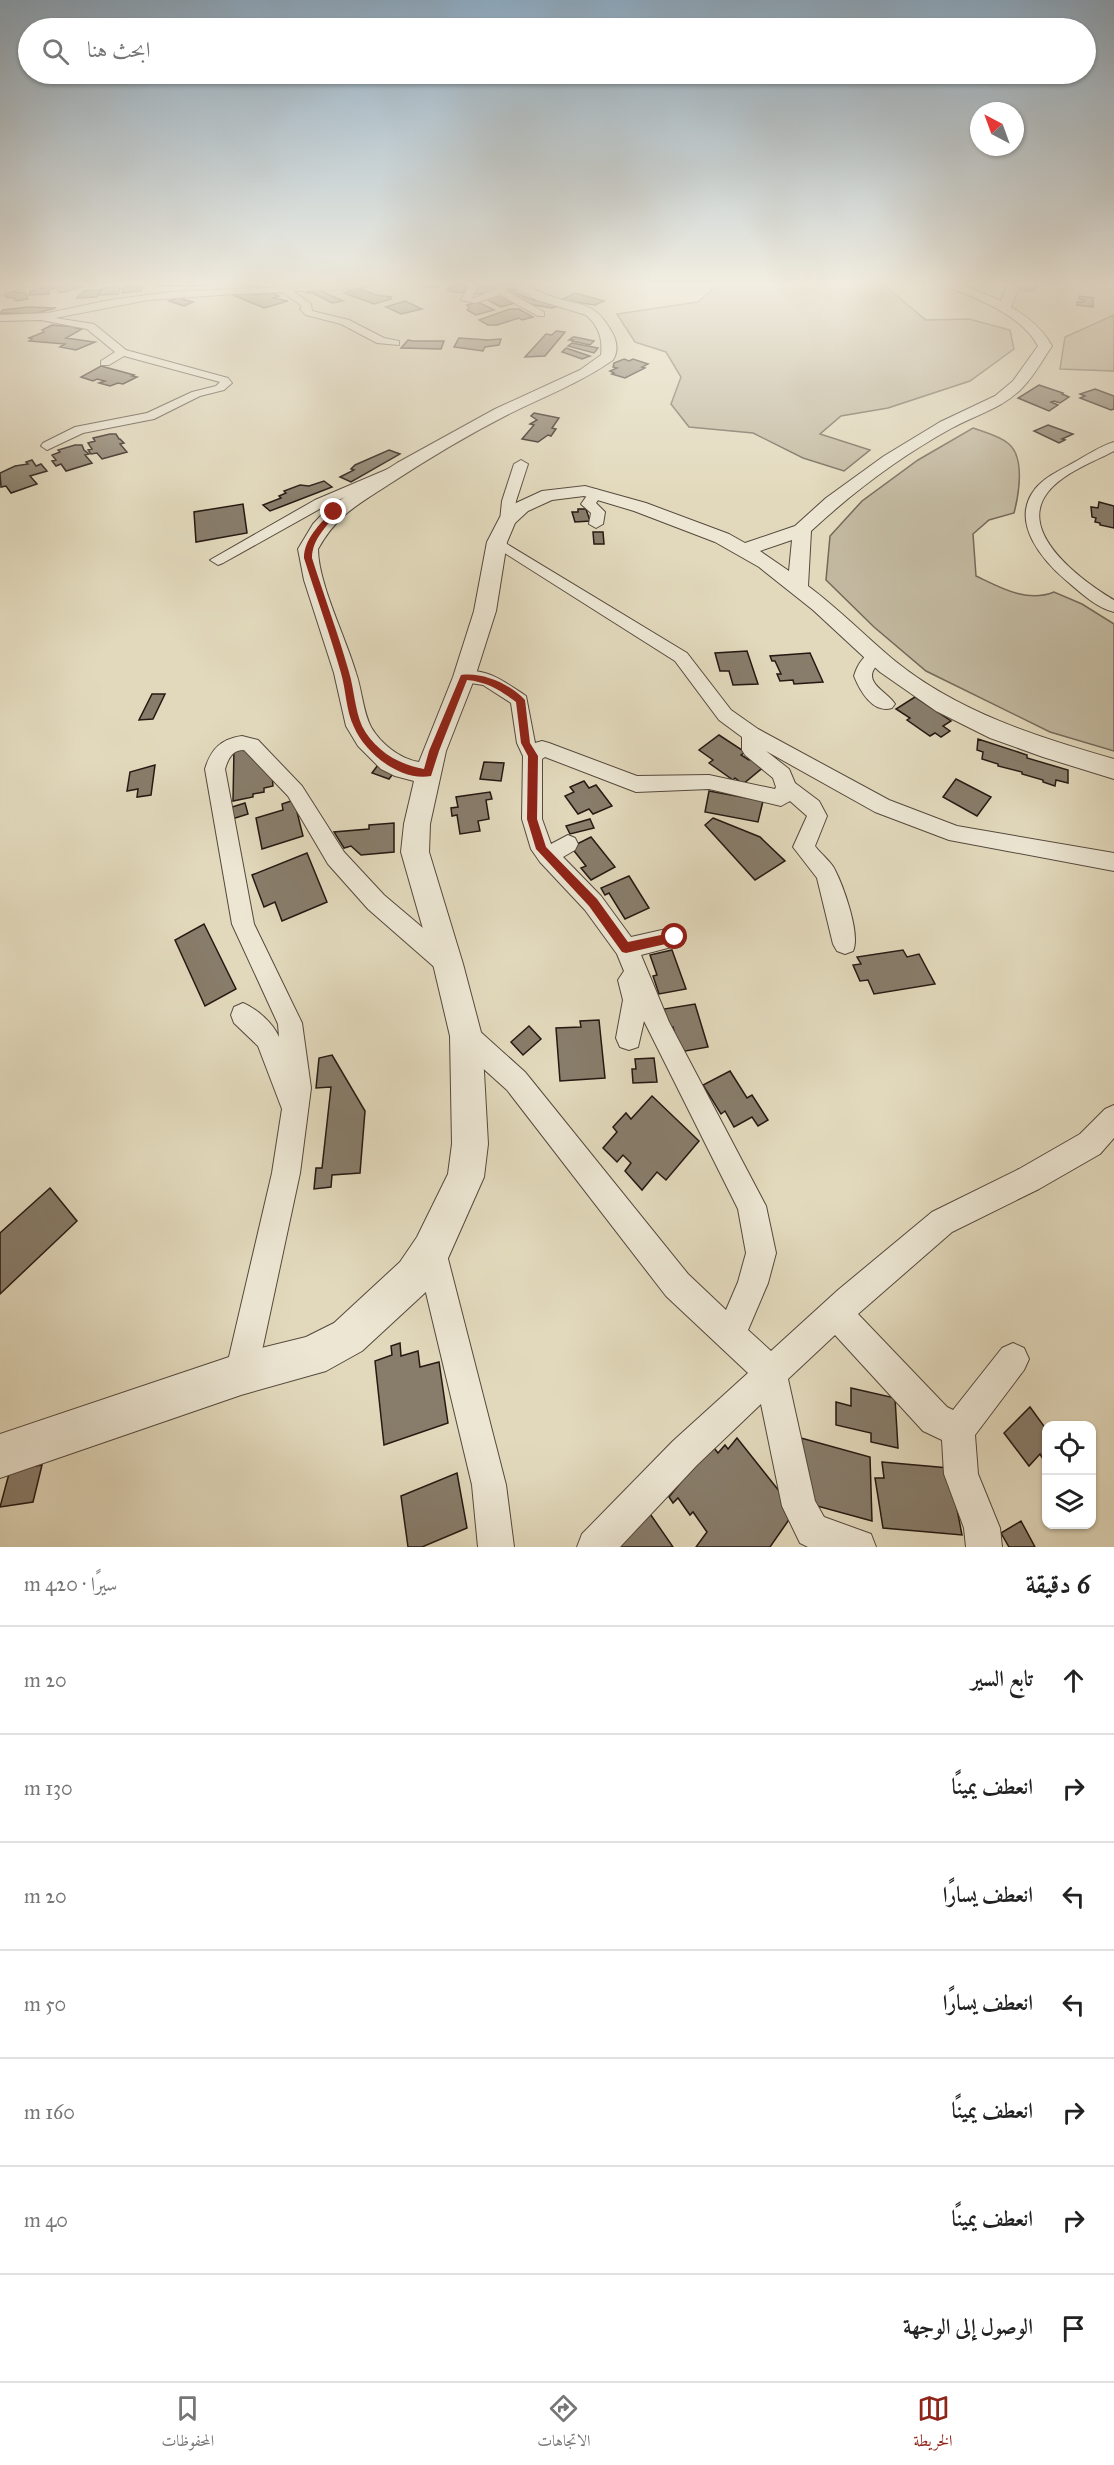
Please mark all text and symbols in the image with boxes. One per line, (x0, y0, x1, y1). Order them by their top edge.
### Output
search box (18, 18, 1096, 84)
icon: search (39, 35, 72, 68)
text: ابحث هنا (87, 36, 150, 63)
north arrow (970, 102, 1024, 156)
route end (320, 498, 346, 524)
route start (661, 923, 687, 949)
map controls (1042, 1421, 1096, 1529)
button: locate (1042, 1421, 1096, 1475)
button: layers (1042, 1475, 1096, 1529)
text: 6 دقيقة (1026, 1568, 1090, 1600)
text: سيرًا · 420 m (24, 1572, 117, 1596)
icon: ahead (1057, 1664, 1090, 1697)
text: تابع السير (971, 1665, 1033, 1692)
text: 20 m (24, 1668, 67, 1692)
icon: right (1057, 1772, 1090, 1805)
text: انعطف يمينًا (952, 1773, 1033, 1800)
text: 130 m (24, 1776, 73, 1800)
icon: left (1057, 1880, 1090, 1913)
text: انعطف يسارًا (943, 1881, 1033, 1908)
text: 20 m (24, 1884, 67, 1908)
icon: left (1057, 1988, 1090, 2021)
text: انعطف يسارًا (943, 1989, 1033, 2016)
text: 50 m (24, 1992, 66, 2016)
icon: right (1057, 2096, 1090, 2129)
text: انعطف يمينًا (952, 2097, 1033, 2124)
text: 160 m (24, 2100, 75, 2124)
icon: right (1057, 2204, 1090, 2237)
text: انعطف يمينًا (952, 2205, 1033, 2232)
text: 40 m (24, 2208, 68, 2232)
icon: arrive (1057, 2312, 1090, 2345)
text: الوصول إلى الوجهة (903, 2313, 1033, 2340)
tab: المحفوظات (162, 2392, 214, 2456)
tab: الاتجاهات (537, 2392, 591, 2456)
tab: الخريطة (914, 2392, 953, 2456)

